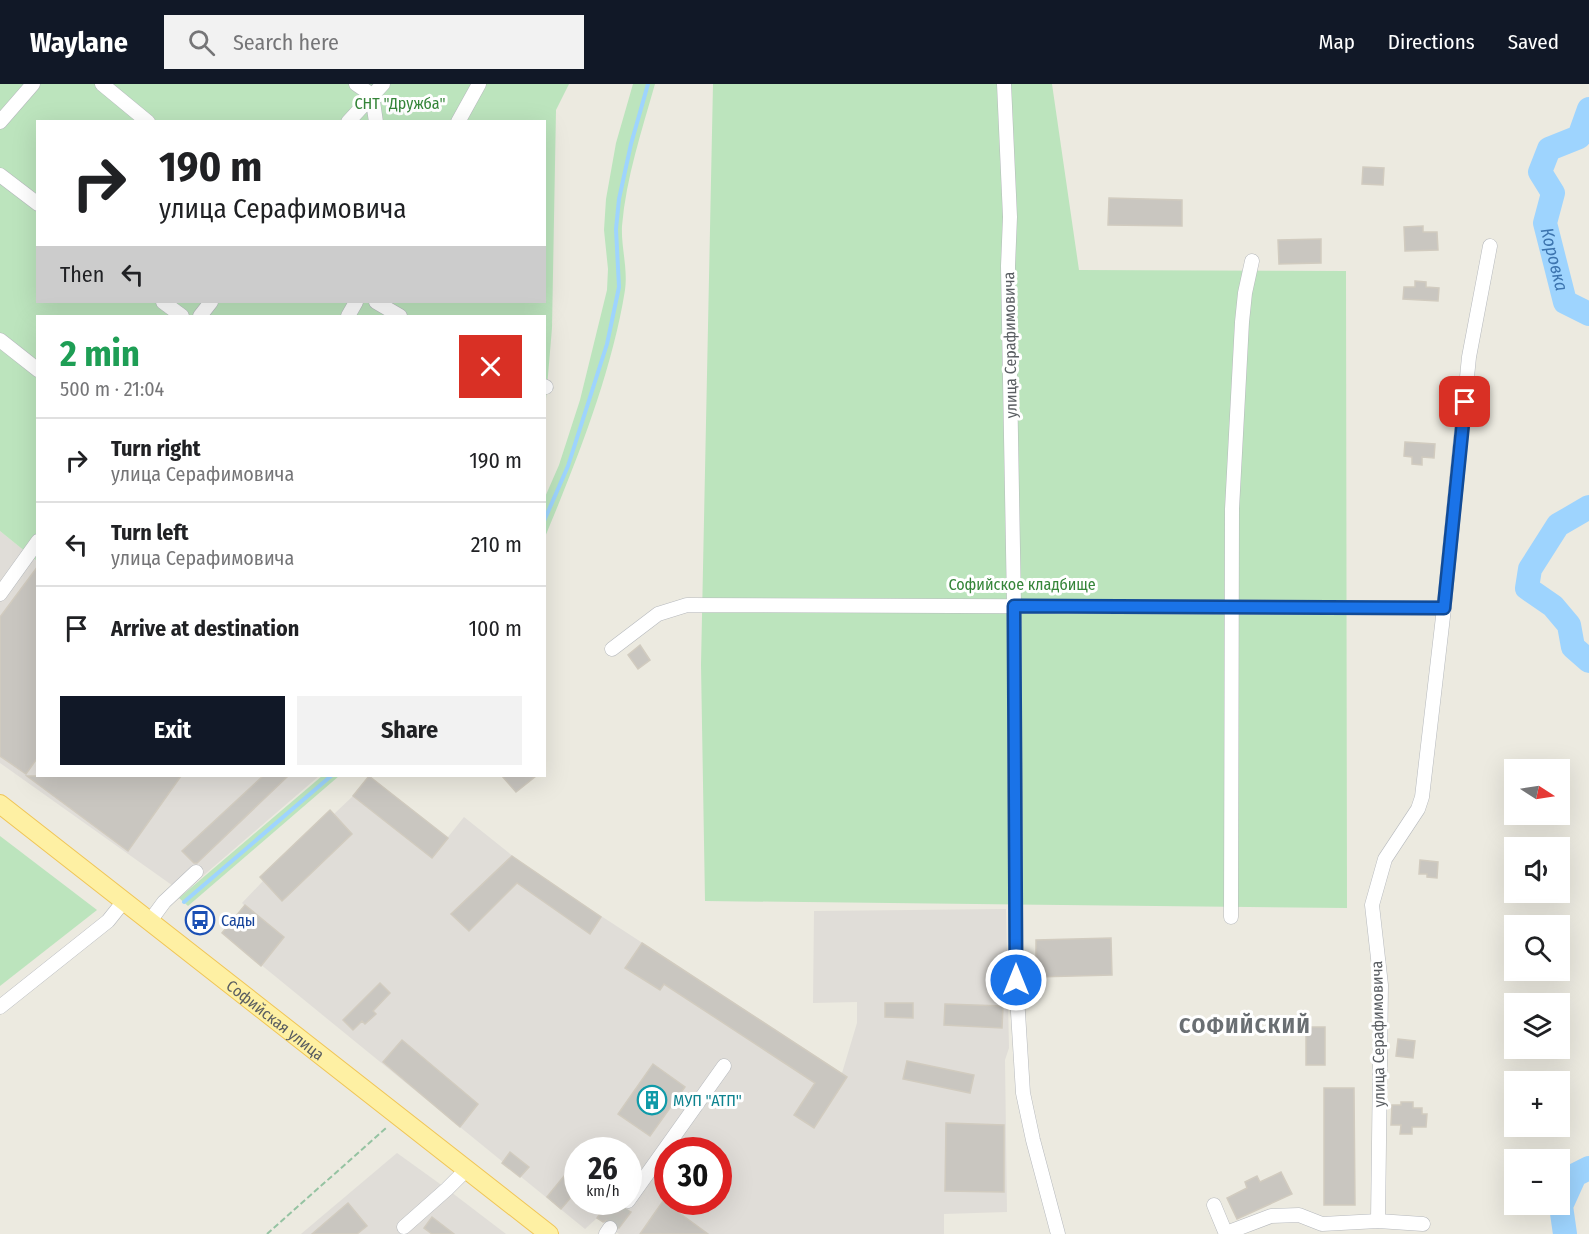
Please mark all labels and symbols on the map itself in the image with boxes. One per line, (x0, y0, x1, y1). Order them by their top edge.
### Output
park label: СНТ "Дружба" (354, 94, 446, 113)
water label: Коровка (1536, 225, 1573, 293)
street label: улица Серафимовича (999, 271, 1021, 418)
pin (1439, 376, 1490, 427)
park label: Софийское кладбище (948, 575, 1096, 594)
north arrow (1504, 759, 1570, 825)
bus stop icon: Сады (184, 904, 216, 936)
place label: Сады (221, 911, 256, 930)
position arrow (984, 948, 1048, 1012)
street label: улица Серафимовича (1367, 960, 1389, 1107)
street label: Софийская улица (223, 976, 328, 1064)
district label: СОФИЙСКИЙ (1179, 1012, 1311, 1039)
building icon: МУП "АТП" (636, 1084, 668, 1116)
place label: МУП "АТП" (673, 1091, 742, 1110)
speed limit sign: 30 (654, 1137, 732, 1215)

